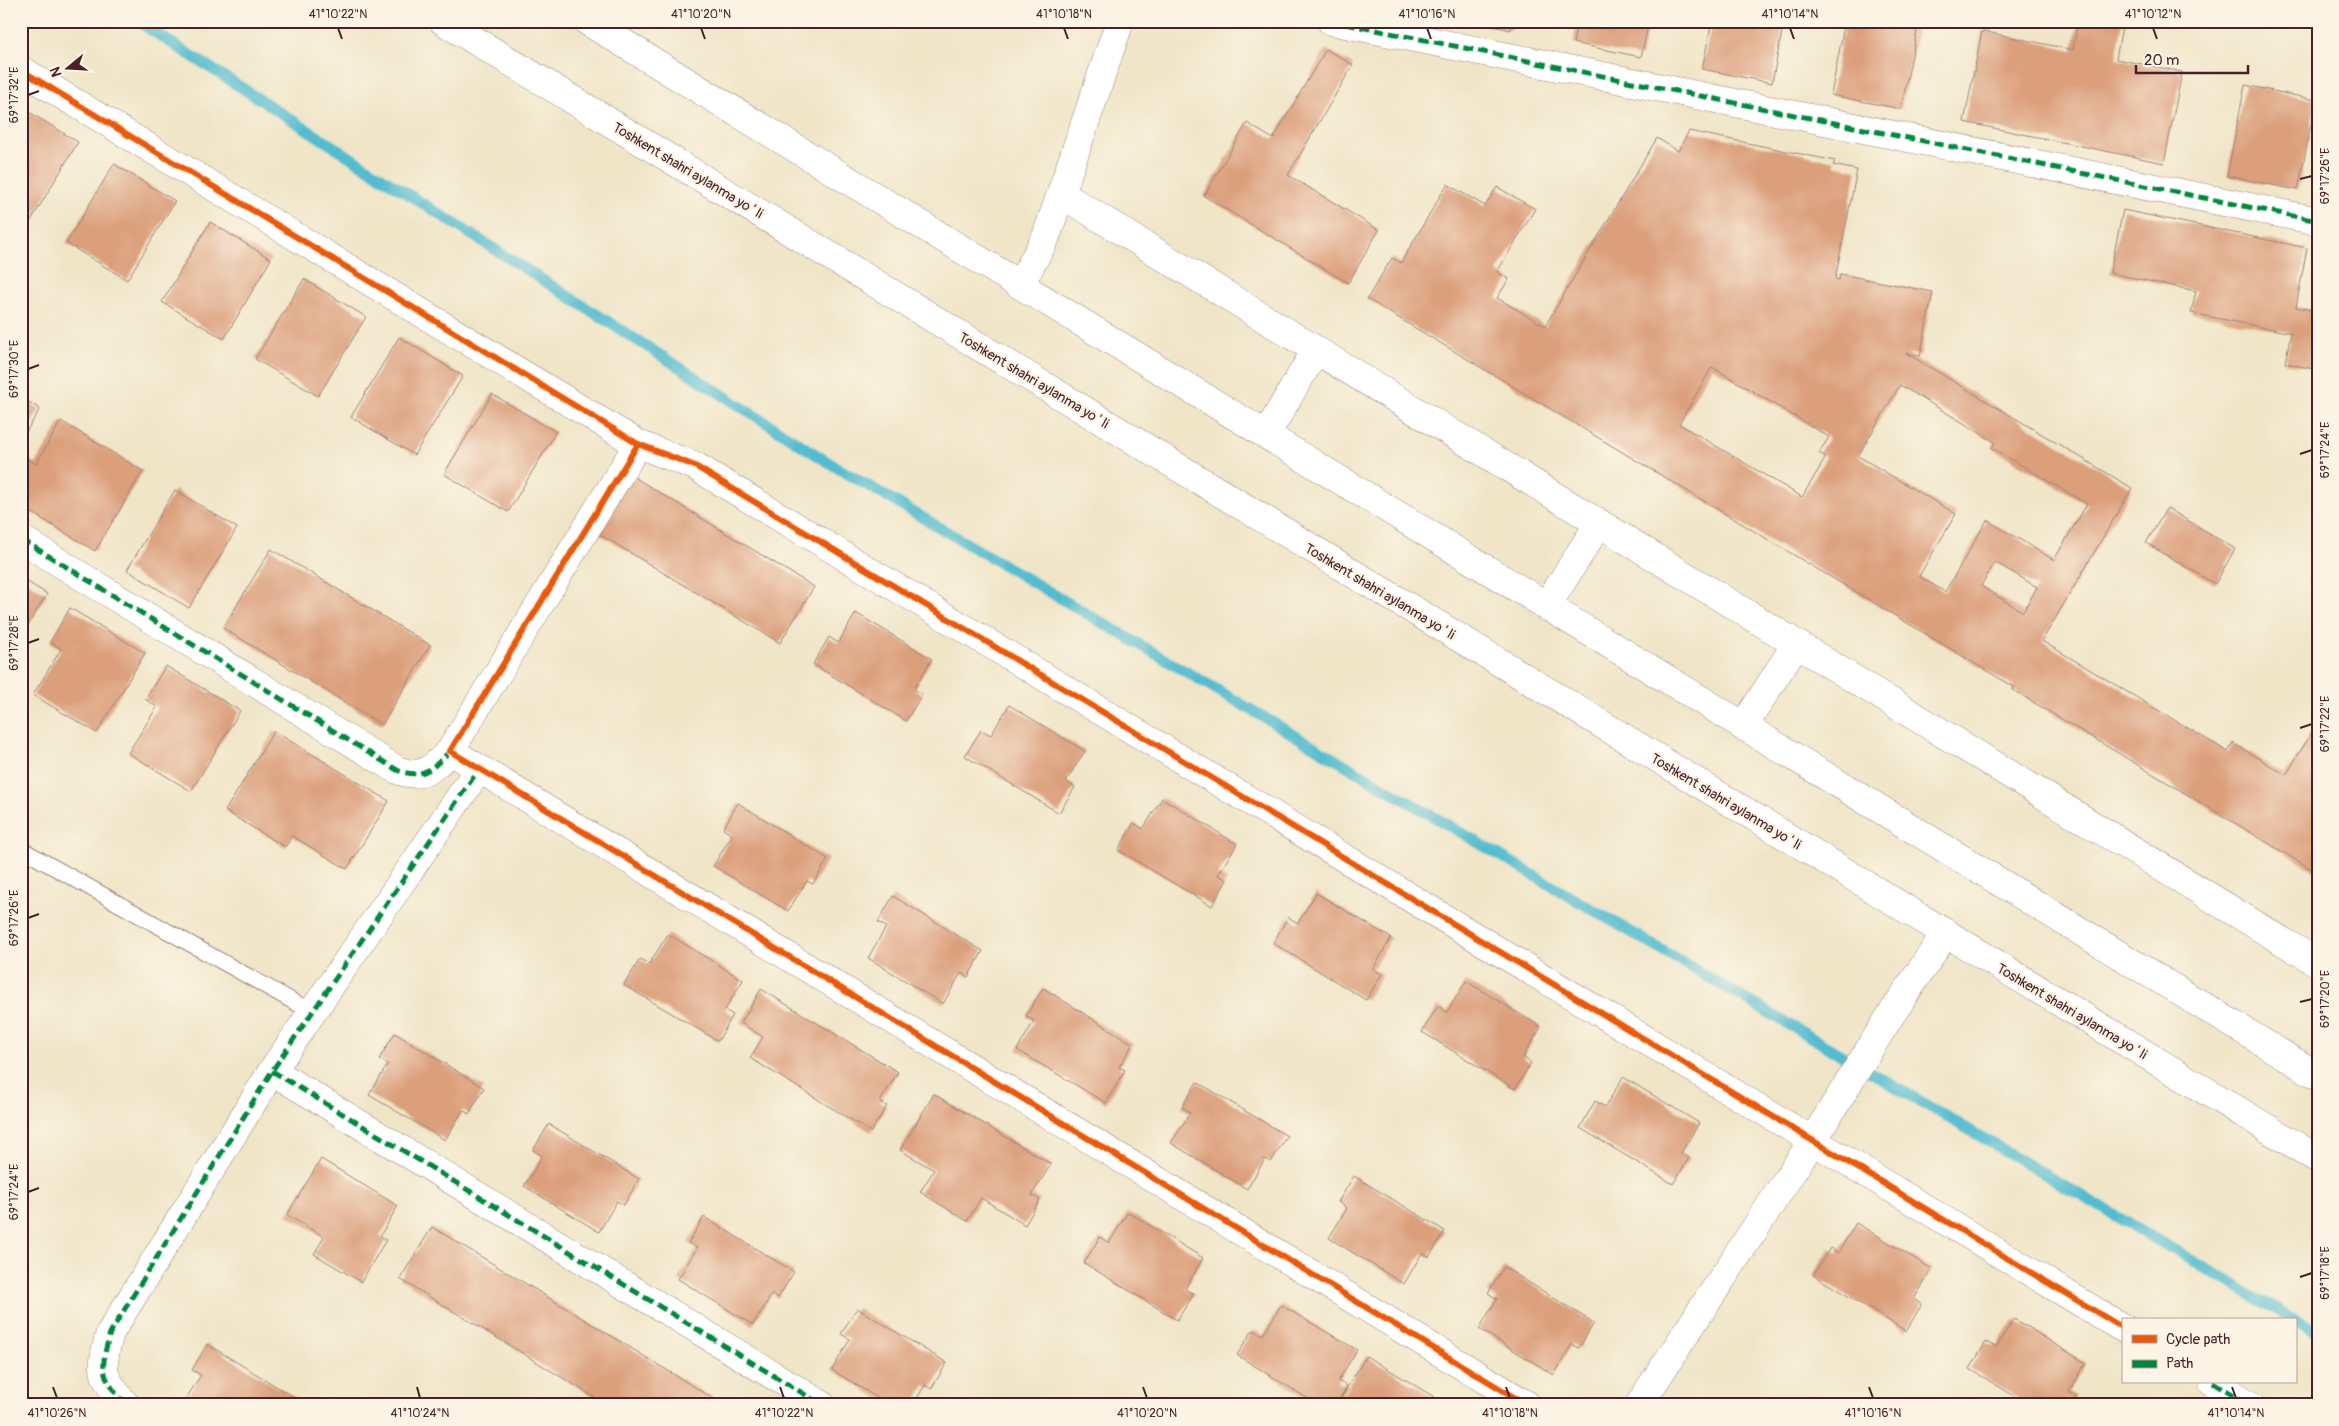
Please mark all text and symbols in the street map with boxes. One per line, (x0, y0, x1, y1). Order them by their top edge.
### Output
text: 41°10'22"N (309, 7, 367, 22)
text: 41°10'20"N (671, 7, 731, 22)
text: 41°10'18"N (1036, 7, 1092, 22)
text: 41°10'16"N (1399, 7, 1455, 22)
text: 41°10'14"N (1762, 7, 1818, 22)
text: 41°10'12"N (2125, 7, 2181, 22)
north arrow (42, 42, 92, 92)
scale bar (2136, 42, 2249, 74)
text: 20 m (2144, 51, 2179, 70)
text: N (47, 65, 66, 79)
text: 69°17'32"E (7, 67, 22, 123)
street label: Toshkent shahri aylanma yoʻli (609, 119, 766, 222)
text: 69°17'26"E (2318, 148, 2333, 204)
street label: Toshkent shahri aylanma yoʻli (955, 329, 1112, 432)
text: 69°17'30"E (7, 340, 22, 398)
text: 69°17'24"E (2318, 422, 2333, 478)
street label: Toshkent shahri aylanma yoʻli (1301, 540, 1458, 643)
text: 69°17'28"E (7, 615, 22, 671)
text: 69°17'22"E (2318, 696, 2333, 752)
street label: Toshkent shahri aylanma yoʻli (1647, 750, 1804, 853)
text: 69°17'26"E (7, 890, 22, 946)
street label: Toshkent shahri aylanma yoʻli (1993, 960, 2150, 1063)
text: 69°17'20"E (2318, 970, 2333, 1028)
text: 69°17'24"E (7, 1164, 22, 1220)
text: 69°17'18"E (2318, 1246, 2333, 1300)
legend (2122, 1318, 2296, 1384)
text: Cycle path (2166, 1330, 2230, 1349)
text: Path (2166, 1354, 2193, 1373)
text: 41°10'26"N (28, 1406, 86, 1421)
text: 41°10'24"N (391, 1406, 449, 1421)
text: 41°10'22"N (755, 1406, 813, 1421)
text: 41°10'20"N (1117, 1406, 1177, 1421)
text: 41°10'18"N (1482, 1406, 1538, 1421)
text: 41°10'16"N (1845, 1406, 1901, 1421)
text: 41°10'14"N (2208, 1406, 2264, 1421)

